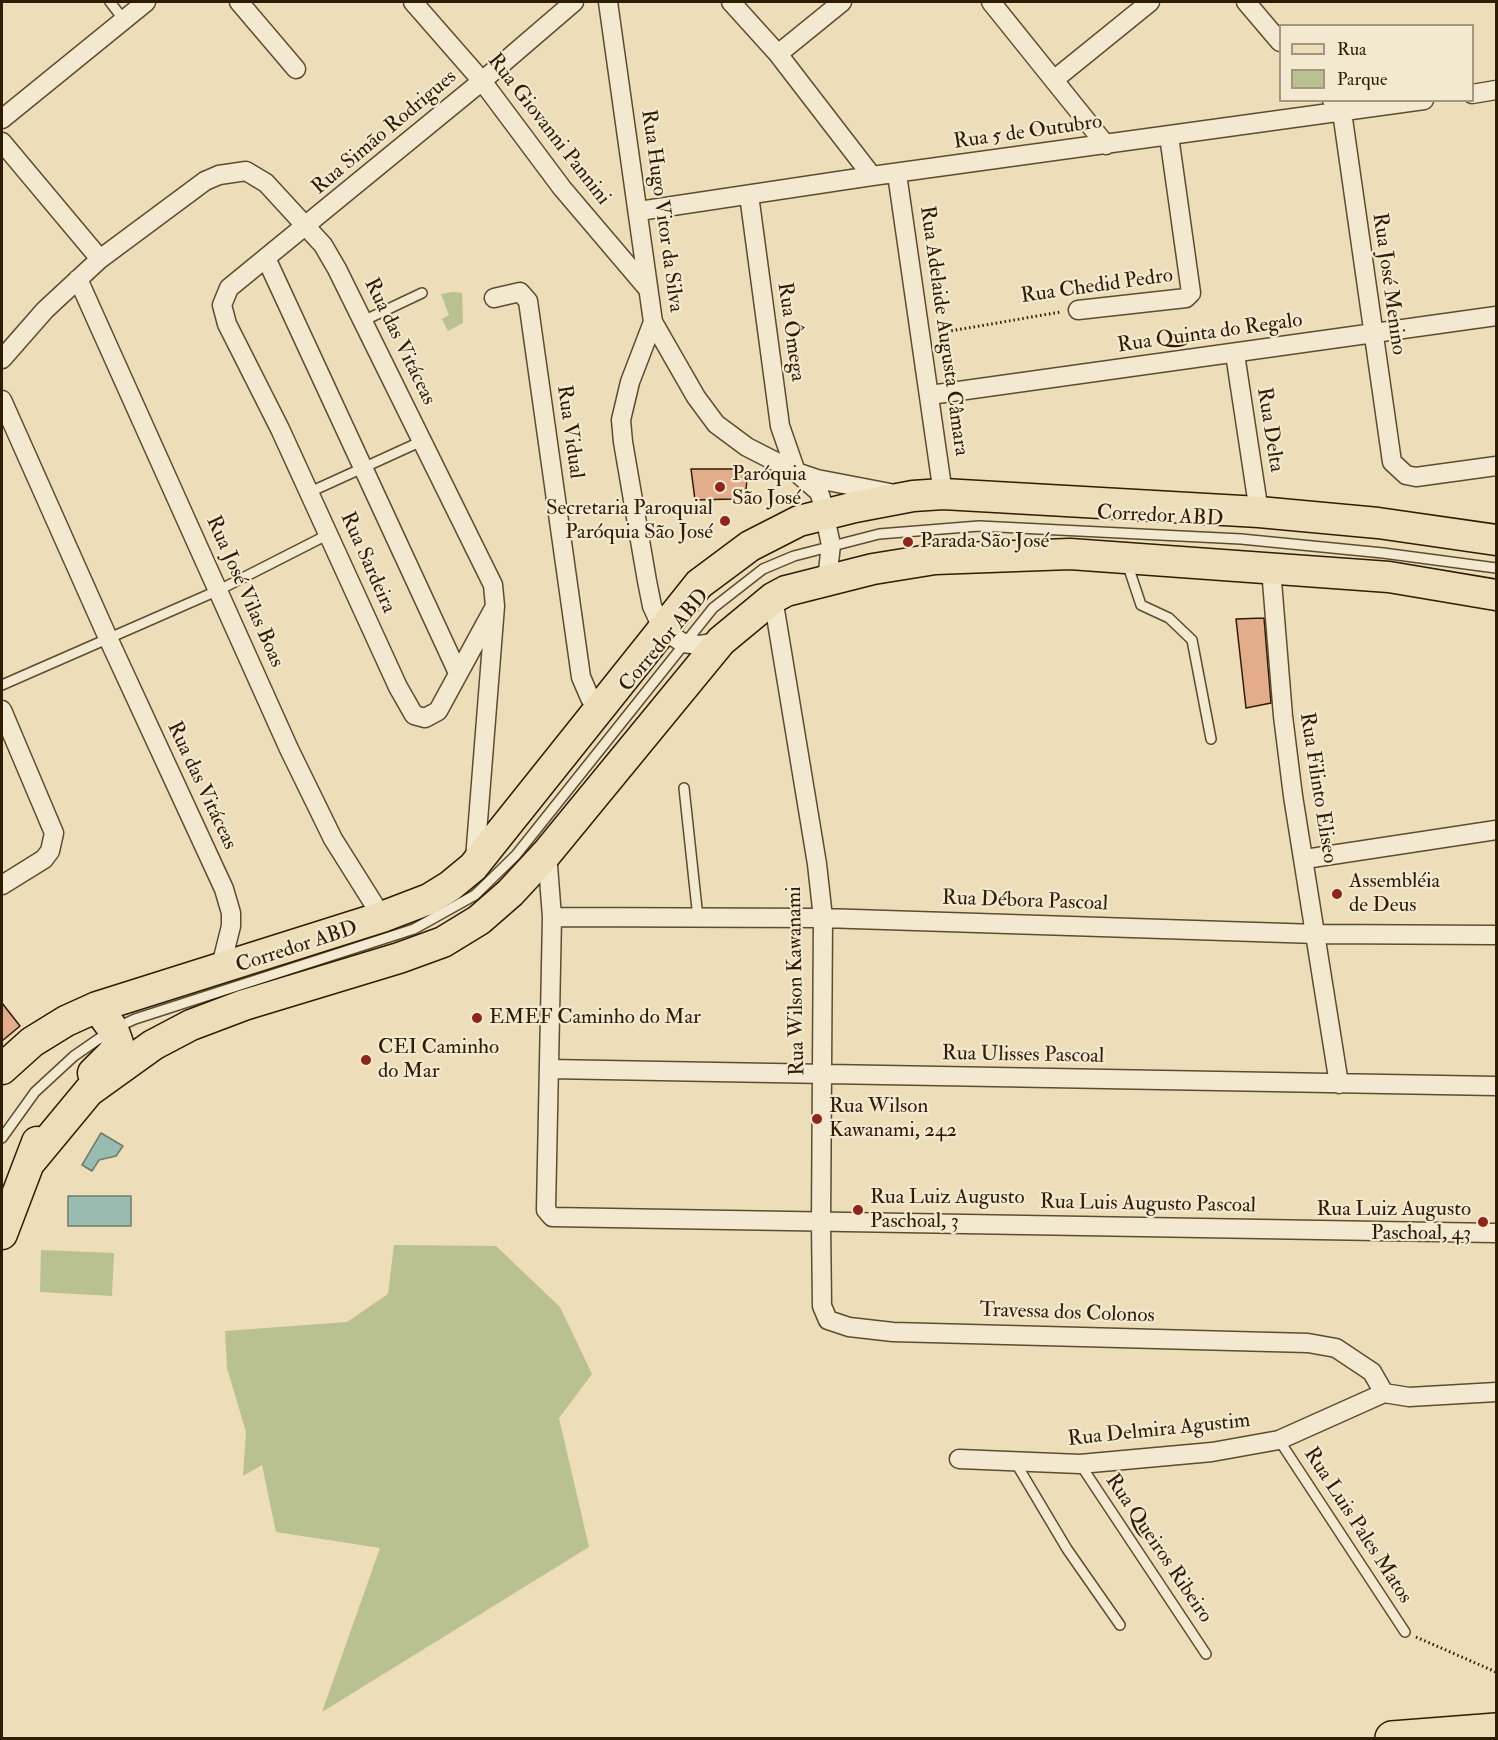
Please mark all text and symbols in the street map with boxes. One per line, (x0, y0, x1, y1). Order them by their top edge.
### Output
legend (1279, 24, 1474, 102)
text: Rua (1337, 38, 1366, 61)
street label: Rua Giovanni Pannini (481, 49, 615, 211)
street label: Rua Simão Rodrigues (307, 65, 463, 201)
text: Parque (1337, 68, 1387, 91)
street label: Rua Hugo Vitor da Silva (634, 108, 688, 314)
street label: Rua 5 de Outubro (952, 110, 1104, 156)
street label: Rua Adelaide Augusta Câmara (913, 204, 973, 458)
street label: Rua José Menino (1366, 211, 1410, 357)
street label: Rua Chedid Pedro (1019, 264, 1175, 310)
street label: Rua das Vitáceas (357, 274, 441, 410)
street label: Rua Ômega (771, 281, 809, 383)
street label: Rua Quinta do Regalo (1116, 309, 1304, 359)
street label: Rua Vidual (550, 384, 588, 480)
street label: Rua Delta (1250, 386, 1288, 474)
place label: Paróquia São José (732, 462, 806, 512)
marker: Paróquia São José (713, 480, 727, 494)
place label: Secretaria Paroquial Paróquia São José (546, 496, 713, 546)
street label: Corredor ABD (1096, 501, 1224, 533)
street label: Rua Sardeira (334, 509, 400, 617)
street label: Rua José Vilas Boas (199, 512, 289, 672)
marker: Secretaria Paroquial Paróquia São José (718, 514, 732, 528)
place label: Parada São José (920, 529, 1049, 555)
marker: Parada São José (901, 535, 915, 549)
street label: Corredor ABD (615, 584, 715, 698)
street label: Rua Filinto Eliseo (1293, 711, 1341, 865)
street label: Rua das Vitáceas (160, 718, 242, 854)
place label: Assembléia de Deus (1349, 869, 1440, 919)
street label: Rua Wilson Kawanami (783, 886, 811, 1076)
street label: Rua Débora Pascoal (942, 887, 1108, 917)
marker: Assembléia de Deus (1330, 887, 1344, 901)
street label: Corredor ABD (233, 916, 361, 980)
place label: EMEF Caminho do Mar (489, 1005, 701, 1031)
marker: EMEF Caminho do Mar (470, 1011, 484, 1025)
place label: CEI Caminho do Mar (378, 1035, 499, 1085)
street label: Rua Ulisses Pascoal (942, 1042, 1104, 1070)
marker: CEI Caminho do Mar (359, 1053, 373, 1067)
place label: Rua Wilson Kawanami, 242 (829, 1094, 957, 1144)
marker: Rua Wilson Kawanami, 242 (810, 1112, 824, 1126)
place label: Rua Luiz Augusto Paschoal, 3 (870, 1185, 1025, 1235)
street label: Rua Luis Augusto Pascoal (1040, 1191, 1256, 1219)
place label: Rua Luiz Augusto Paschoal, 43 (1316, 1197, 1471, 1247)
marker: Rua Luiz Augusto Paschoal, 3 (851, 1203, 865, 1217)
marker: Rua Luiz Augusto Paschoal, 43 (1476, 1215, 1490, 1229)
street label: Travessa dos Colonos (979, 1298, 1155, 1330)
street label: Rua Delmira Agustim (1066, 1409, 1252, 1453)
street label: Rua Luis Pales Matos (1297, 1443, 1417, 1609)
street label: Rua Queiros Ribeiro (1099, 1470, 1217, 1628)

